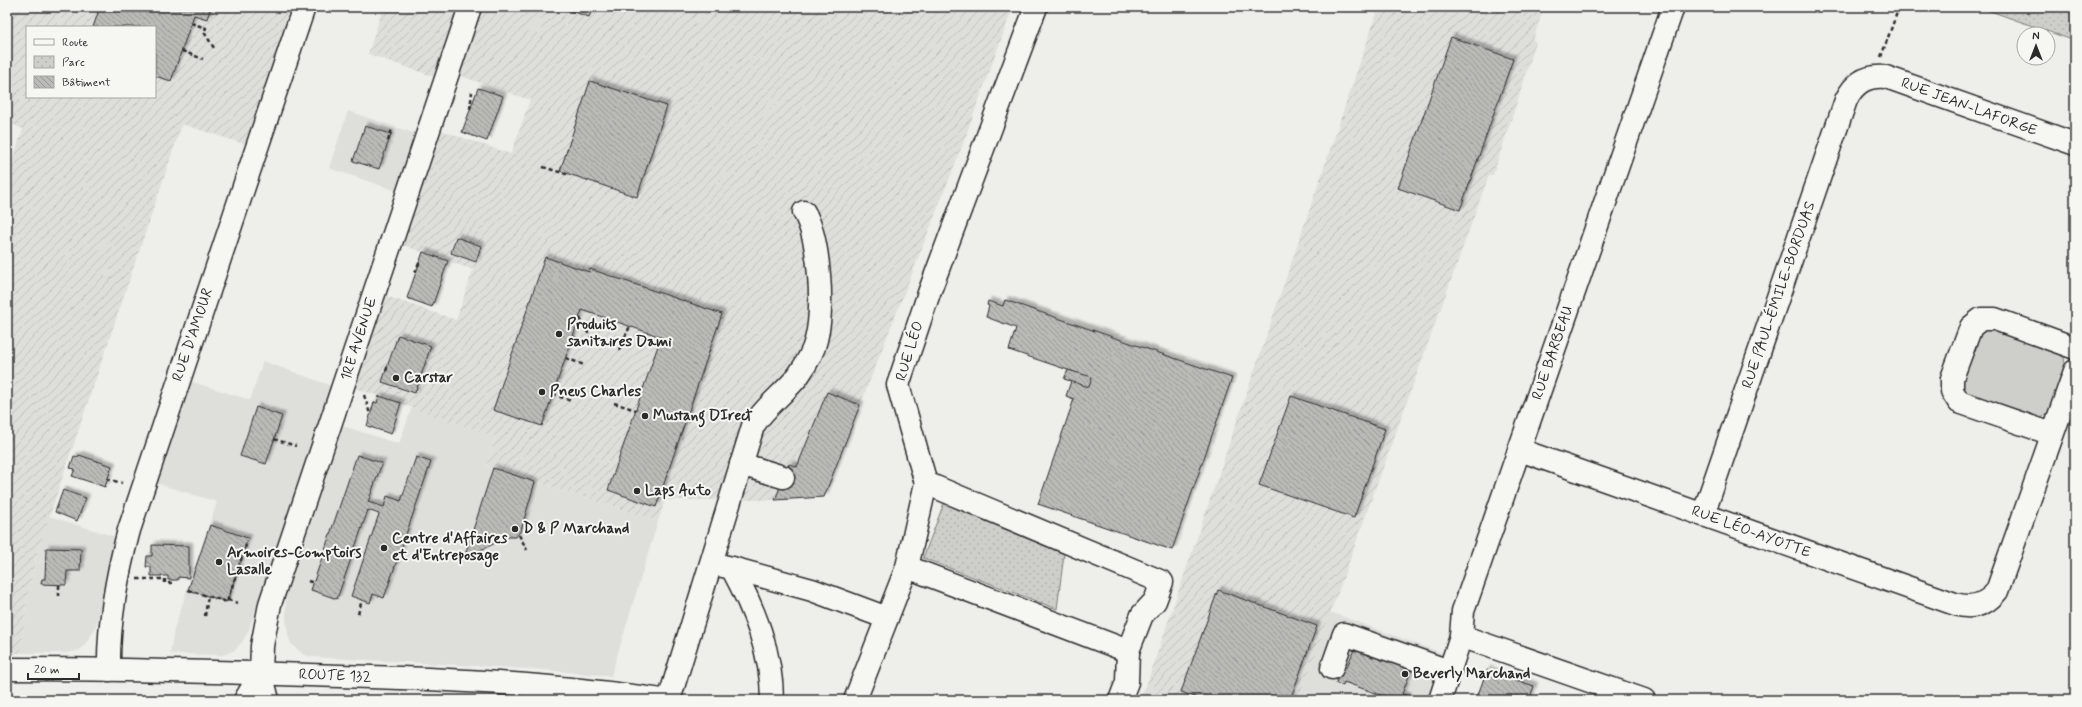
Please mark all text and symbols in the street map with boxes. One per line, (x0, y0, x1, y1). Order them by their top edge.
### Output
legend (26, 26, 156, 98)
north arrow (2016, 26, 2056, 66)
text: N (2032, 30, 2040, 44)
text: Route (62, 35, 88, 51)
text: Parc (62, 55, 85, 71)
street label: RUE JEAN-LAFORGE (1898, 73, 2040, 141)
text: Bâtiment (62, 75, 111, 91)
street label: RUE PAUL-ÉMILE-BORDUAS (1737, 198, 1820, 391)
street label: RUE D'AMOUR (168, 286, 218, 384)
street label: 1RE AVENUE (336, 294, 382, 383)
street label: RUE BARBEAU (1528, 303, 1578, 403)
place label: Produits sanitaires Dami (566, 315, 672, 352)
street label: RUE LÉO (890, 318, 929, 383)
marker: Produits sanitaires Dami (554, 329, 564, 339)
place label: Carstar (404, 368, 453, 388)
marker: Carstar (391, 373, 401, 383)
place label: Pneus Charles (550, 382, 641, 402)
marker: Pneus Charles (537, 387, 547, 397)
place label: Mustang DIrect (653, 406, 753, 428)
marker: Mustang DIrect (640, 411, 650, 421)
place label: Laps Auto (645, 481, 712, 501)
marker: Laps Auto (632, 486, 642, 496)
street label: RUE LÉO-AYOTTE (1689, 500, 1814, 563)
place label: D & P Marchand (523, 519, 630, 539)
marker: D & P Marchand (510, 524, 520, 534)
place label: Centre d'Affaires et d'Entreposage (392, 529, 508, 568)
place label: Armoires-Comptoirs Lasalle (227, 543, 362, 580)
marker: Centre d'Affaires et d'Entreposage (379, 543, 389, 553)
marker: Armoires-Comptoirs Lasalle (214, 557, 224, 567)
scale bar (28, 655, 79, 681)
text: 20 m (34, 662, 60, 678)
place label: Beverly Marchand (1413, 664, 1531, 684)
street label: ROUTE 132 (298, 665, 372, 687)
marker: Beverly Marchand (1400, 669, 1410, 679)

